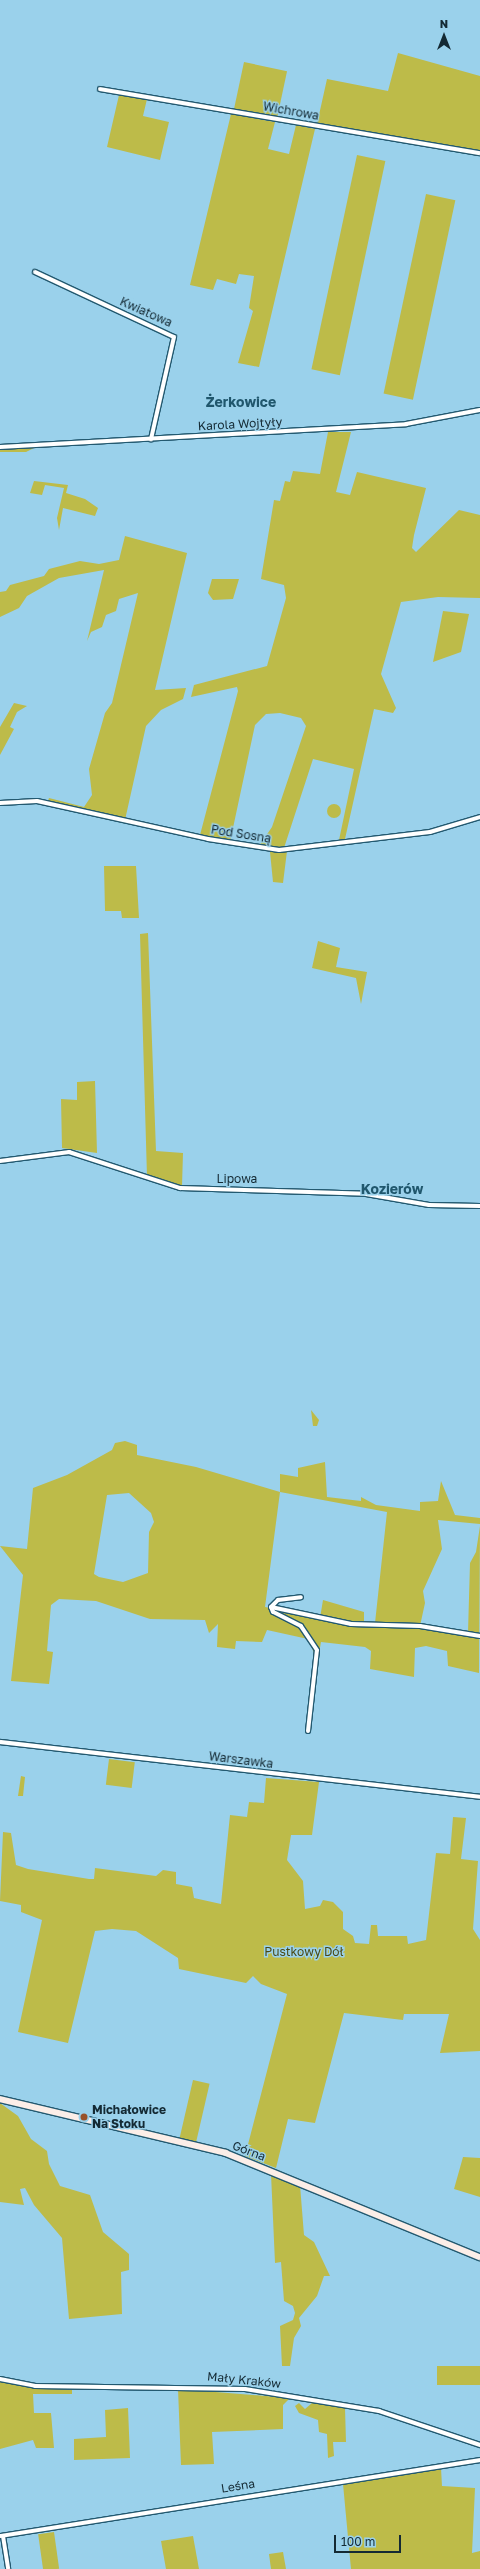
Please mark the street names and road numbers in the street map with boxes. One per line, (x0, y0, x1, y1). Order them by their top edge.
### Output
street label: Wichrowa (262, 99, 320, 123)
street label: Kwiatowa (118, 294, 174, 330)
street label: Karola Wojtyły (197, 415, 283, 433)
street label: Pod Sosną (210, 822, 272, 846)
street label: Lipowa (217, 1172, 257, 1186)
street label: Warszawka (208, 1749, 274, 1771)
street label: Górna (230, 2138, 268, 2164)
street label: Mały Kraków (206, 2369, 282, 2391)
street label: Leśna (220, 2476, 256, 2496)

